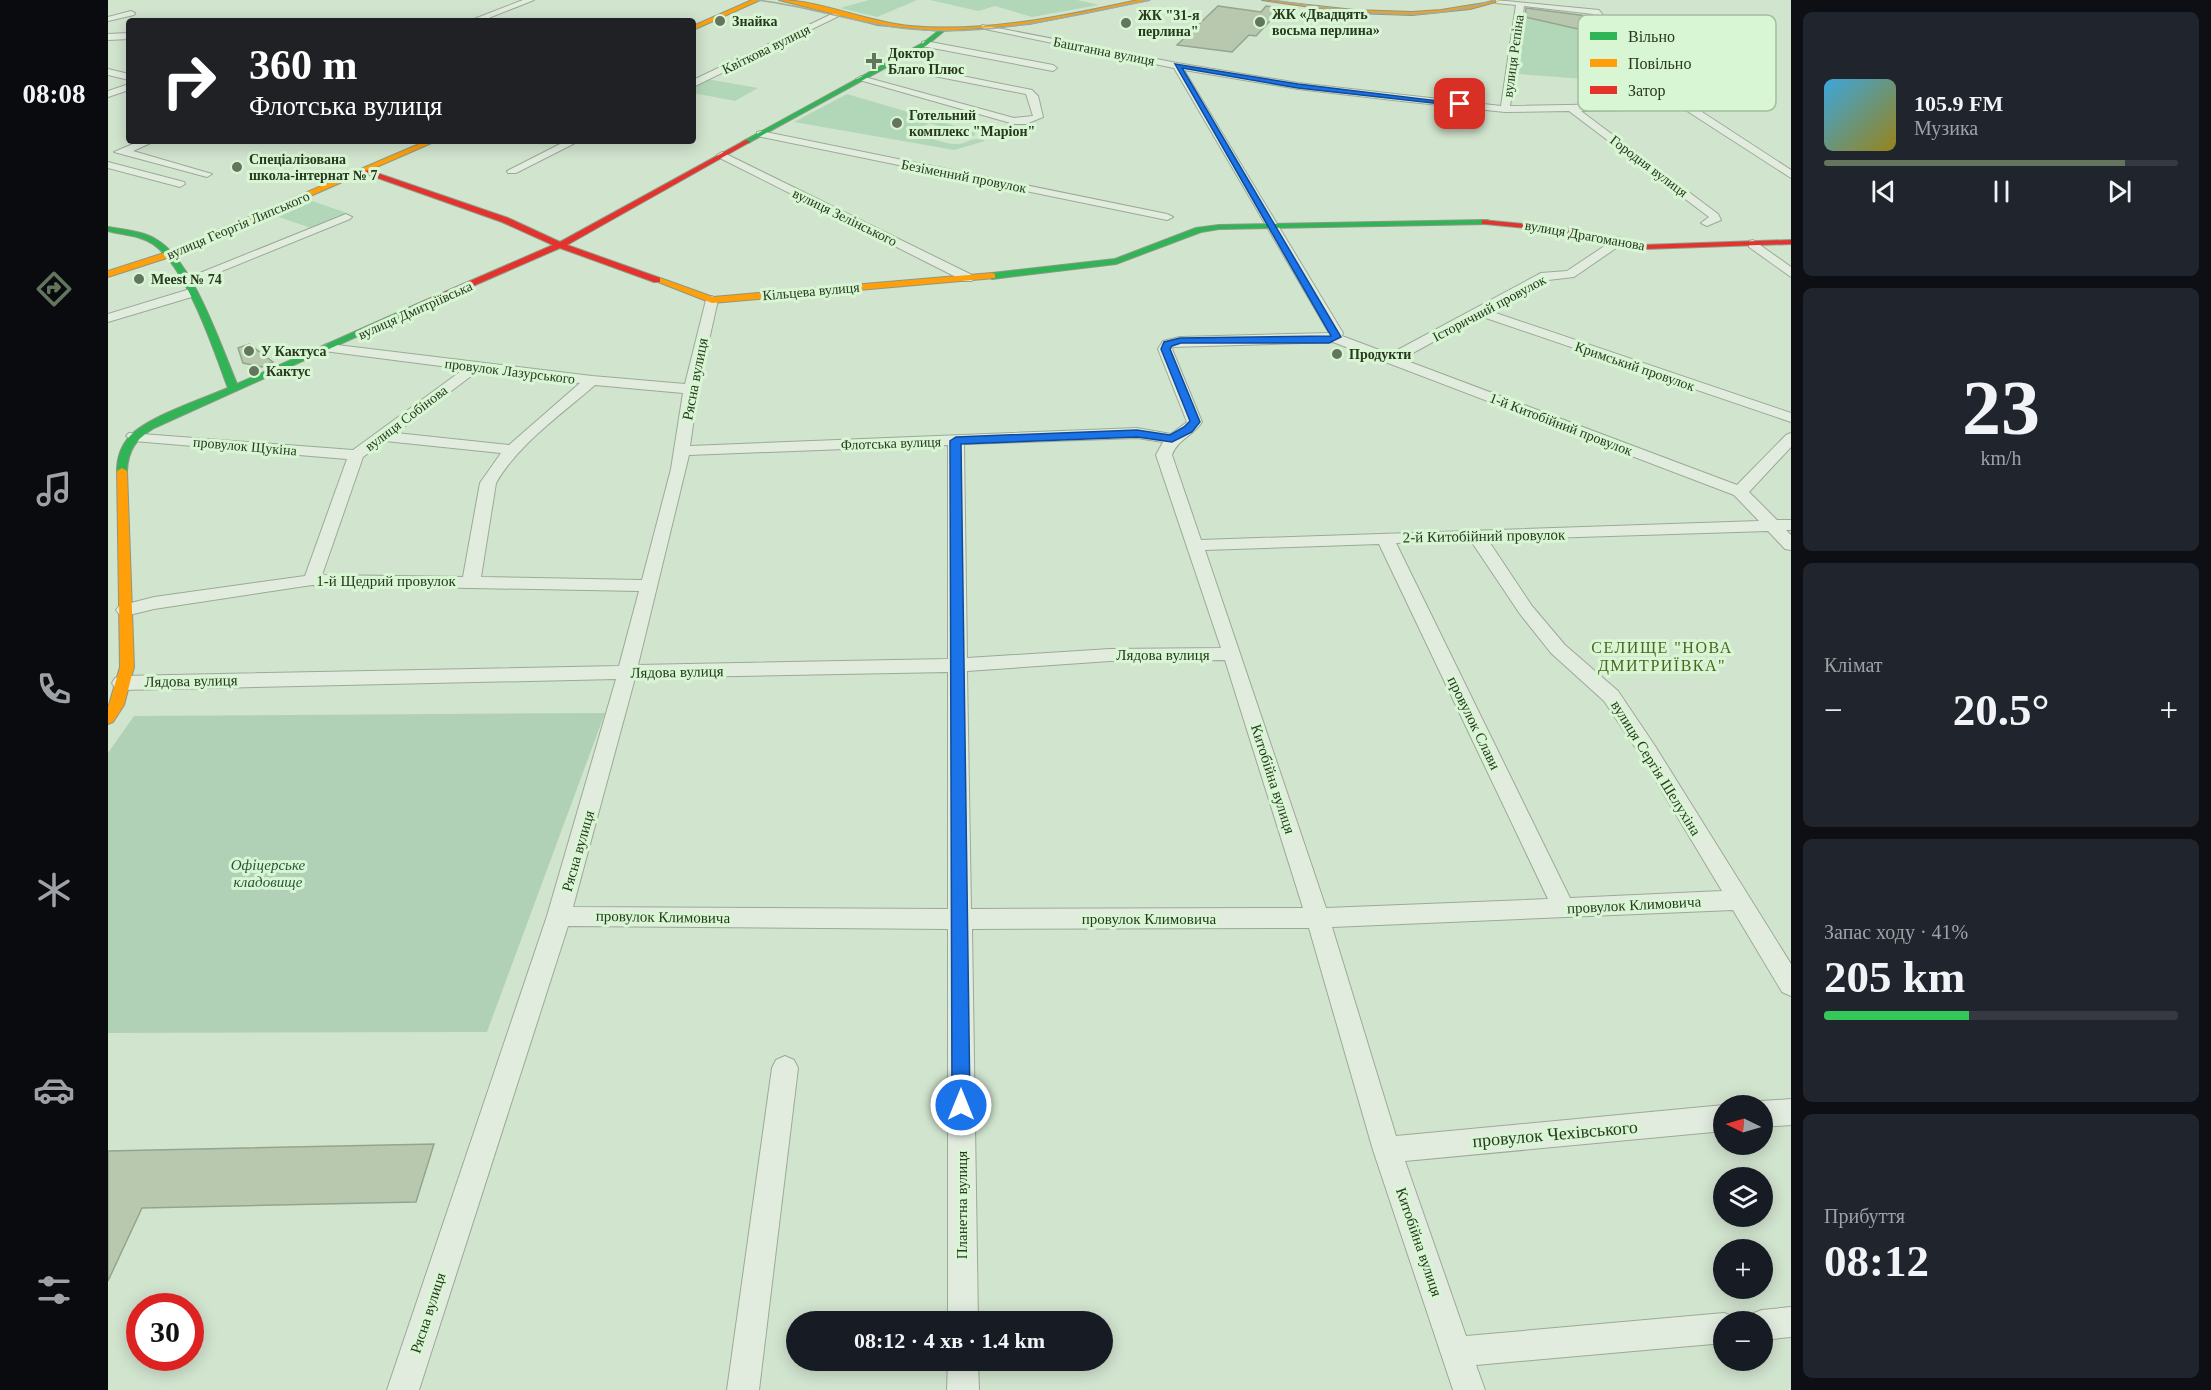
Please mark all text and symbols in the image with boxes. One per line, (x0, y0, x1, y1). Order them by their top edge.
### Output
place label: ЖК «Двадцять восьма перлина» (1272, 7, 1380, 38)
place label: ЖК "31-я перлина" (1138, 8, 1200, 39)
street label: вулиця Рєпіна (1500, 13, 1527, 98)
marker: Знайка (713, 14, 727, 28)
place label: Знайка (732, 14, 777, 29)
marker: ЖК «Двадцять восьма перлина» (1253, 15, 1267, 29)
legend (1578, 15, 1776, 111)
marker: ЖК "31-я перлина" (1119, 16, 1133, 30)
street label: Квіткова вулиця (720, 21, 813, 77)
text: Вільно (1628, 28, 1675, 45)
street label: Баштанна вулиця (1052, 34, 1157, 69)
icon: right (150, 42, 228, 120)
text: 360 m (249, 42, 358, 88)
place label: Доктор Благо Плюс (888, 46, 964, 77)
marker: Доктор Благо Плюс (865, 52, 883, 70)
text: Повільно (1628, 55, 1691, 72)
pin (1434, 78, 1485, 129)
text: 08:08 (23, 79, 86, 109)
text: Затор (1628, 82, 1665, 100)
icon: arrive (1443, 87, 1476, 120)
text: Флотська вулиця (249, 91, 442, 121)
text: 105.9 FM (1914, 91, 2003, 116)
place label: Готельний комплекс "Маріон" (909, 108, 1035, 139)
marker: Готельний комплекс "Маріон" (890, 116, 904, 130)
text: Музика (1914, 117, 1978, 139)
street label: Городня вулиця (1607, 132, 1691, 201)
place label: Спеціалізована школа-інтернат № 7 (249, 152, 378, 183)
street label: Безіменний провулок (900, 157, 1028, 196)
marker: Спеціалізована школа-інтернат № 7 (230, 160, 244, 174)
icon: previous (1867, 175, 1900, 208)
icon: pause (1985, 175, 2018, 208)
icon: next (2103, 175, 2136, 208)
street label: вулиця Зелінського (790, 186, 899, 249)
street label: вулиця Георгія Липського (164, 189, 312, 262)
street label: вулиця Драгоманова (1524, 218, 1647, 254)
icon: directions (33, 268, 75, 310)
marker: Meest № 74 (132, 272, 146, 286)
place label: Meest № 74 (151, 272, 222, 287)
street label: Історичний провулок (1430, 272, 1549, 345)
street label: вулиця Дмитріївська (356, 278, 475, 342)
street label: Кільцева вулиця (762, 280, 861, 303)
street label: Рясна вулиця (679, 336, 711, 422)
street label: Кримський провулок (1573, 339, 1697, 394)
marker: У Кактуса (242, 344, 256, 358)
place label: У Кактуса (261, 344, 326, 359)
marker: Продукти (1330, 347, 1344, 361)
place label: Продукти (1349, 347, 1411, 362)
street label: провулок Лазурського (444, 356, 576, 387)
marker: Кактус (247, 364, 261, 378)
place label: Кактус (266, 364, 311, 379)
text: 23 (1962, 364, 2040, 451)
street label: вулиця Собінова (362, 382, 451, 454)
street label: 1-й Китобійний провулок (1487, 390, 1635, 459)
street label: провулок Щукіна (193, 434, 298, 459)
street label: Флотська вулиця (841, 434, 942, 453)
text: km/h (1980, 447, 2022, 469)
icon: music (33, 468, 75, 510)
street label: 2-й Китобійний провулок (1403, 527, 1566, 545)
street label: 1-й Щедрий провулок (316, 573, 456, 589)
district label: СЕЛИЩЕ "НОВА ДМИТРИЇВКА" (1591, 639, 1733, 675)
street label: Лядова вулиця (1116, 647, 1210, 663)
text: Клімат (1824, 654, 1883, 676)
street label: Лядова вулиця (630, 663, 724, 681)
icon: phone (33, 668, 75, 710)
street label: Лядова вулиця (144, 672, 238, 690)
street label: провулок Слави (1445, 674, 1503, 772)
text: 20.5° (1953, 685, 2049, 735)
text: − (1824, 692, 1843, 728)
text: + (2159, 692, 2178, 728)
street label: вулиця Сергія Шелухіна (1608, 698, 1704, 839)
street label: Китобійна вулиця (1248, 722, 1298, 836)
street label: Рясна вулиця (559, 809, 597, 893)
park label: Офіцерське кладовище (231, 857, 306, 890)
icon: climate (33, 869, 75, 911)
street label: провулок Климовича (1567, 893, 1702, 917)
street label: провулок Климовича (596, 908, 731, 926)
street label: провулок Климовича (1082, 911, 1216, 927)
text: Запас ходу · 41% (1824, 921, 1968, 943)
text: 205 km (1824, 952, 1965, 1002)
icon: car (33, 1069, 75, 1111)
position arrow (929, 1073, 993, 1137)
north arrow (1713, 1095, 1773, 1155)
map controls (1713, 1095, 1773, 1371)
street label: провулок Чехівського (1472, 1117, 1638, 1151)
street label: Планетна вулиця (954, 1151, 970, 1259)
button: layers (1713, 1167, 1773, 1227)
street label: Китобійна вулиця (1393, 1185, 1445, 1299)
text: Прибуття (1824, 1205, 1905, 1227)
text: 08:12 (1824, 1236, 1929, 1286)
button: + (1713, 1239, 1773, 1299)
icon: filters (33, 1269, 75, 1311)
street label: Рясна вулиця (407, 1271, 449, 1355)
speed limit sign: 30 (126, 1293, 204, 1371)
button: − (1713, 1311, 1773, 1371)
text: 08:12 · 4 хв · 1.4 km (854, 1328, 1045, 1353)

